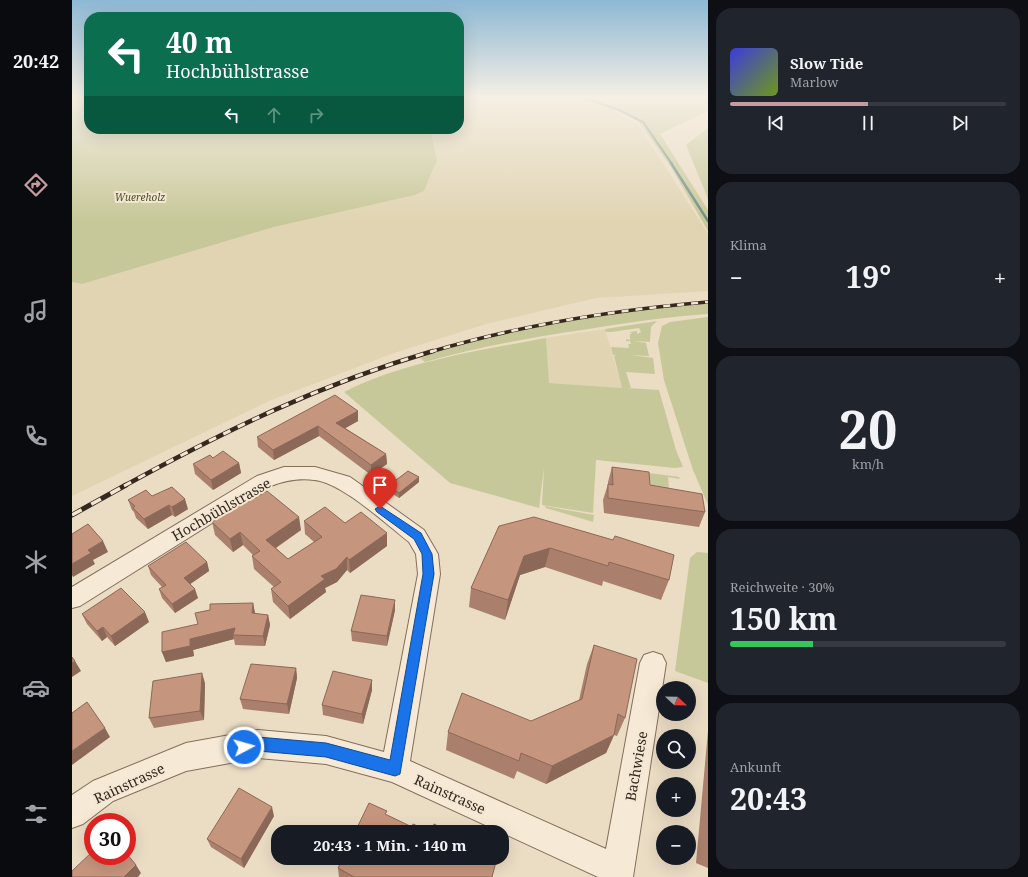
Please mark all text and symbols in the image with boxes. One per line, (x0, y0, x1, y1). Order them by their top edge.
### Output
text: 40 m (166, 23, 233, 61)
icon: left (100, 28, 152, 80)
text: 20:42 (13, 49, 59, 73)
text: Slow Tide (790, 53, 863, 73)
text: Hochbühlstrasse (166, 59, 309, 83)
text: Marlow (790, 73, 838, 91)
icon: left (221, 104, 243, 126)
icon: ahead (263, 104, 285, 126)
icon: right (305, 104, 327, 126)
icon: previous (765, 112, 787, 134)
icon: pause (857, 112, 879, 134)
icon: next (949, 112, 971, 134)
icon: directions (22, 171, 50, 199)
park label: Wuereholz (115, 190, 165, 204)
text: Klima (730, 236, 767, 254)
text: 19° (845, 256, 891, 297)
text: − (730, 262, 743, 292)
text: + (994, 262, 1006, 292)
icon: music (22, 297, 50, 325)
text: 20 (839, 393, 897, 464)
icon: phone (22, 422, 50, 450)
text: km/h (852, 455, 884, 473)
pin (363, 468, 397, 509)
street label: Hochbühlstrasse (168, 473, 274, 545)
icon: arrive (369, 474, 391, 496)
icon: climate (22, 548, 50, 576)
text: Reichweite · 30% (730, 578, 834, 596)
text: 150 km (730, 598, 837, 639)
icon: car (22, 674, 50, 702)
north arrow (656, 681, 696, 721)
map controls (656, 681, 696, 865)
position arrow (223, 726, 265, 768)
button: search (656, 729, 696, 769)
street label: Bachwiese (621, 730, 651, 802)
street label: Rainstrasse (90, 758, 168, 808)
text: Ankunft (730, 758, 781, 776)
street label: Rainstrasse (411, 770, 489, 818)
button: + (656, 777, 696, 817)
text: 20:43 (730, 778, 807, 819)
icon: filters (22, 800, 50, 828)
speed limit sign: 30 (84, 813, 136, 865)
button: − (656, 825, 696, 865)
text: 20:43 · 1 Min. · 140 m (313, 835, 467, 855)

